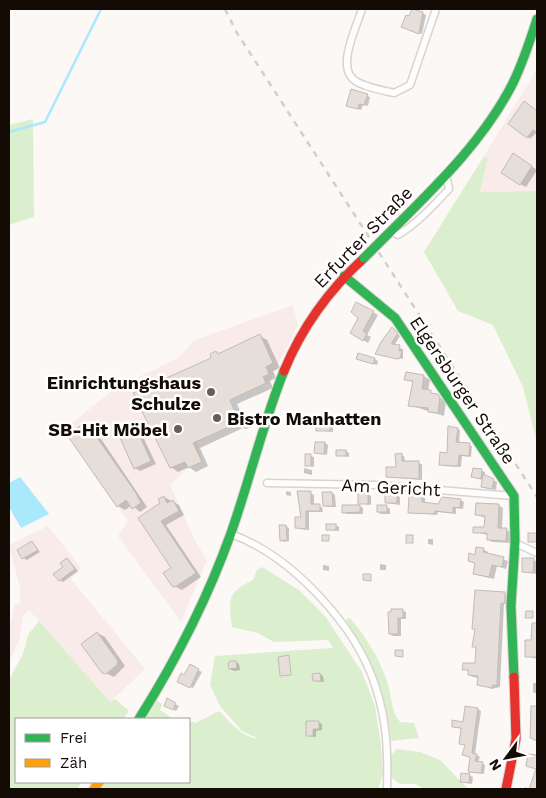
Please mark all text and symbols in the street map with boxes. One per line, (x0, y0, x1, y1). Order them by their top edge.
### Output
street label: Erfurter Straße (309, 182, 417, 292)
street label: Elgersburger Straße (406, 312, 520, 468)
place label: Einrichtungshaus Schulze (47, 372, 201, 414)
marker: Einrichtungshaus Schulze (205, 386, 217, 398)
place label: Bistro Manhatten (227, 408, 381, 429)
marker: Bistro Manhatten (211, 412, 223, 424)
place label: SB-Hit Möbel (48, 419, 168, 440)
marker: SB-Hit Möbel (172, 423, 184, 435)
street label: Am Gericht (341, 474, 442, 500)
legend (15, 718, 190, 783)
text: Frei (60, 729, 87, 747)
north arrow (481, 733, 531, 783)
text: Zäh (60, 754, 87, 772)
text: N (485, 756, 505, 774)

